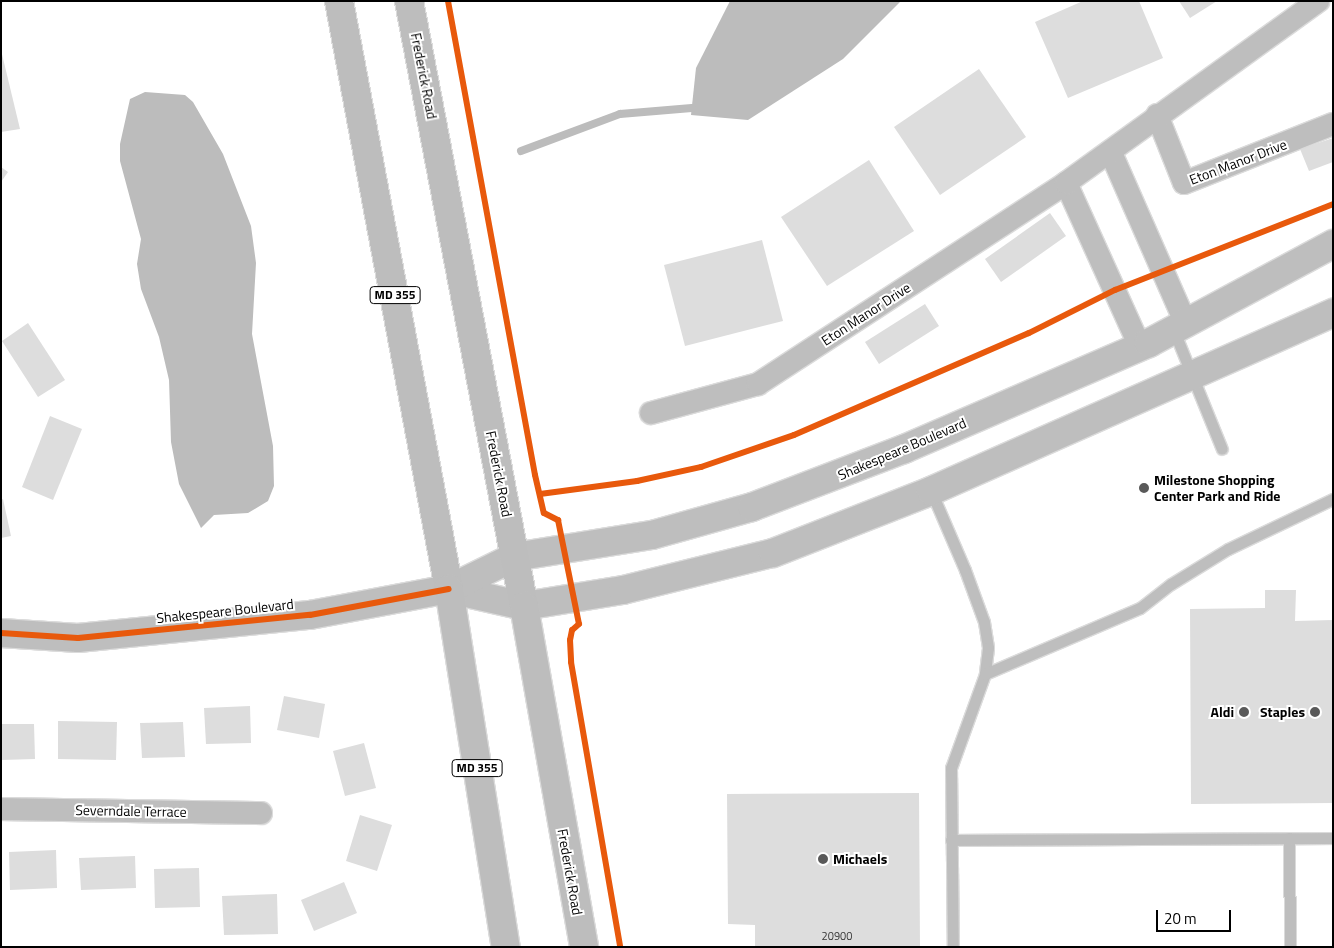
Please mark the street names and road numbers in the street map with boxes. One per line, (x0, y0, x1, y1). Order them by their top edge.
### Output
street label: Frederick Road (407, 31, 441, 121)
street label: Eton Manor Drive (1187, 136, 1289, 188)
street label: Eton Manor Drive (818, 279, 914, 349)
road number: MD 355 (369, 286, 421, 304)
street label: Shakespeare Boulevard (835, 414, 969, 484)
street label: Frederick Road (482, 429, 516, 519)
street label: Shakespeare Boulevard (156, 595, 294, 627)
road number: MD 355 (451, 758, 503, 778)
street label: Severndale Terrace (75, 802, 187, 820)
street label: Frederick Road (554, 827, 586, 917)

